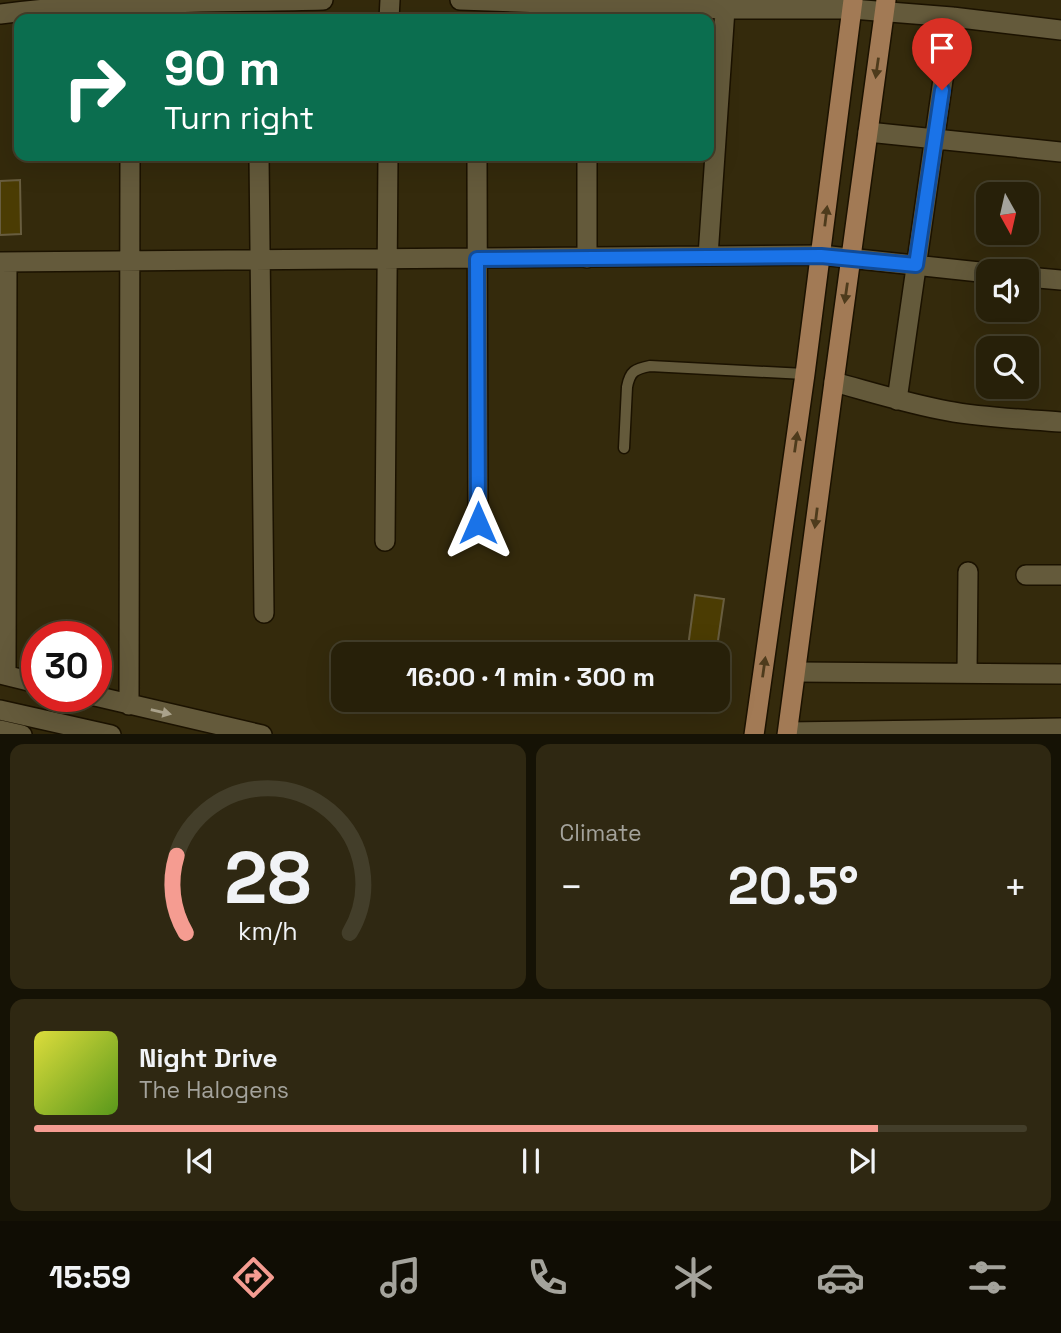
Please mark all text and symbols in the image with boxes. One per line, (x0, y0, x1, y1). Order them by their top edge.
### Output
pin (912, 18, 972, 90)
icon: arrive (923, 29, 961, 67)
text: 90 m (164, 37, 280, 99)
icon: right (49, 42, 140, 133)
one-way arrow (871, 57, 882, 79)
text: Turn right (164, 98, 314, 138)
north arrow (976, 182, 1040, 245)
map controls (976, 182, 1039, 399)
one-way arrow (820, 205, 831, 227)
button: sound (976, 259, 1039, 322)
one-way arrow (840, 282, 851, 304)
button: search (976, 336, 1039, 399)
one-way arrow (790, 431, 801, 453)
position arrow (441, 486, 515, 560)
one-way arrow (810, 508, 821, 530)
speed limit sign: 30 (21, 621, 112, 712)
one-way arrow (759, 656, 770, 678)
text: 16:00 · 1 min · 300 m (406, 660, 655, 694)
one-way arrow (150, 707, 172, 718)
text: Climate (560, 818, 642, 848)
text: 28 (224, 831, 311, 924)
text: 20.5° (728, 853, 859, 919)
text: − (560, 863, 583, 911)
text: + (1003, 863, 1027, 911)
text: km/h (238, 914, 298, 946)
text: Night Drive (139, 1041, 277, 1075)
text: The Halogens (139, 1075, 289, 1105)
icon: previous (181, 1142, 219, 1180)
icon: pause (512, 1142, 550, 1180)
icon: next (843, 1142, 881, 1180)
icon: directions (229, 1253, 278, 1302)
icon: music (376, 1253, 425, 1302)
icon: phone (523, 1253, 572, 1302)
icon: climate (669, 1253, 718, 1302)
icon: car (816, 1253, 865, 1302)
icon: filters (963, 1253, 1012, 1302)
text: 15:59 (49, 1257, 131, 1297)

